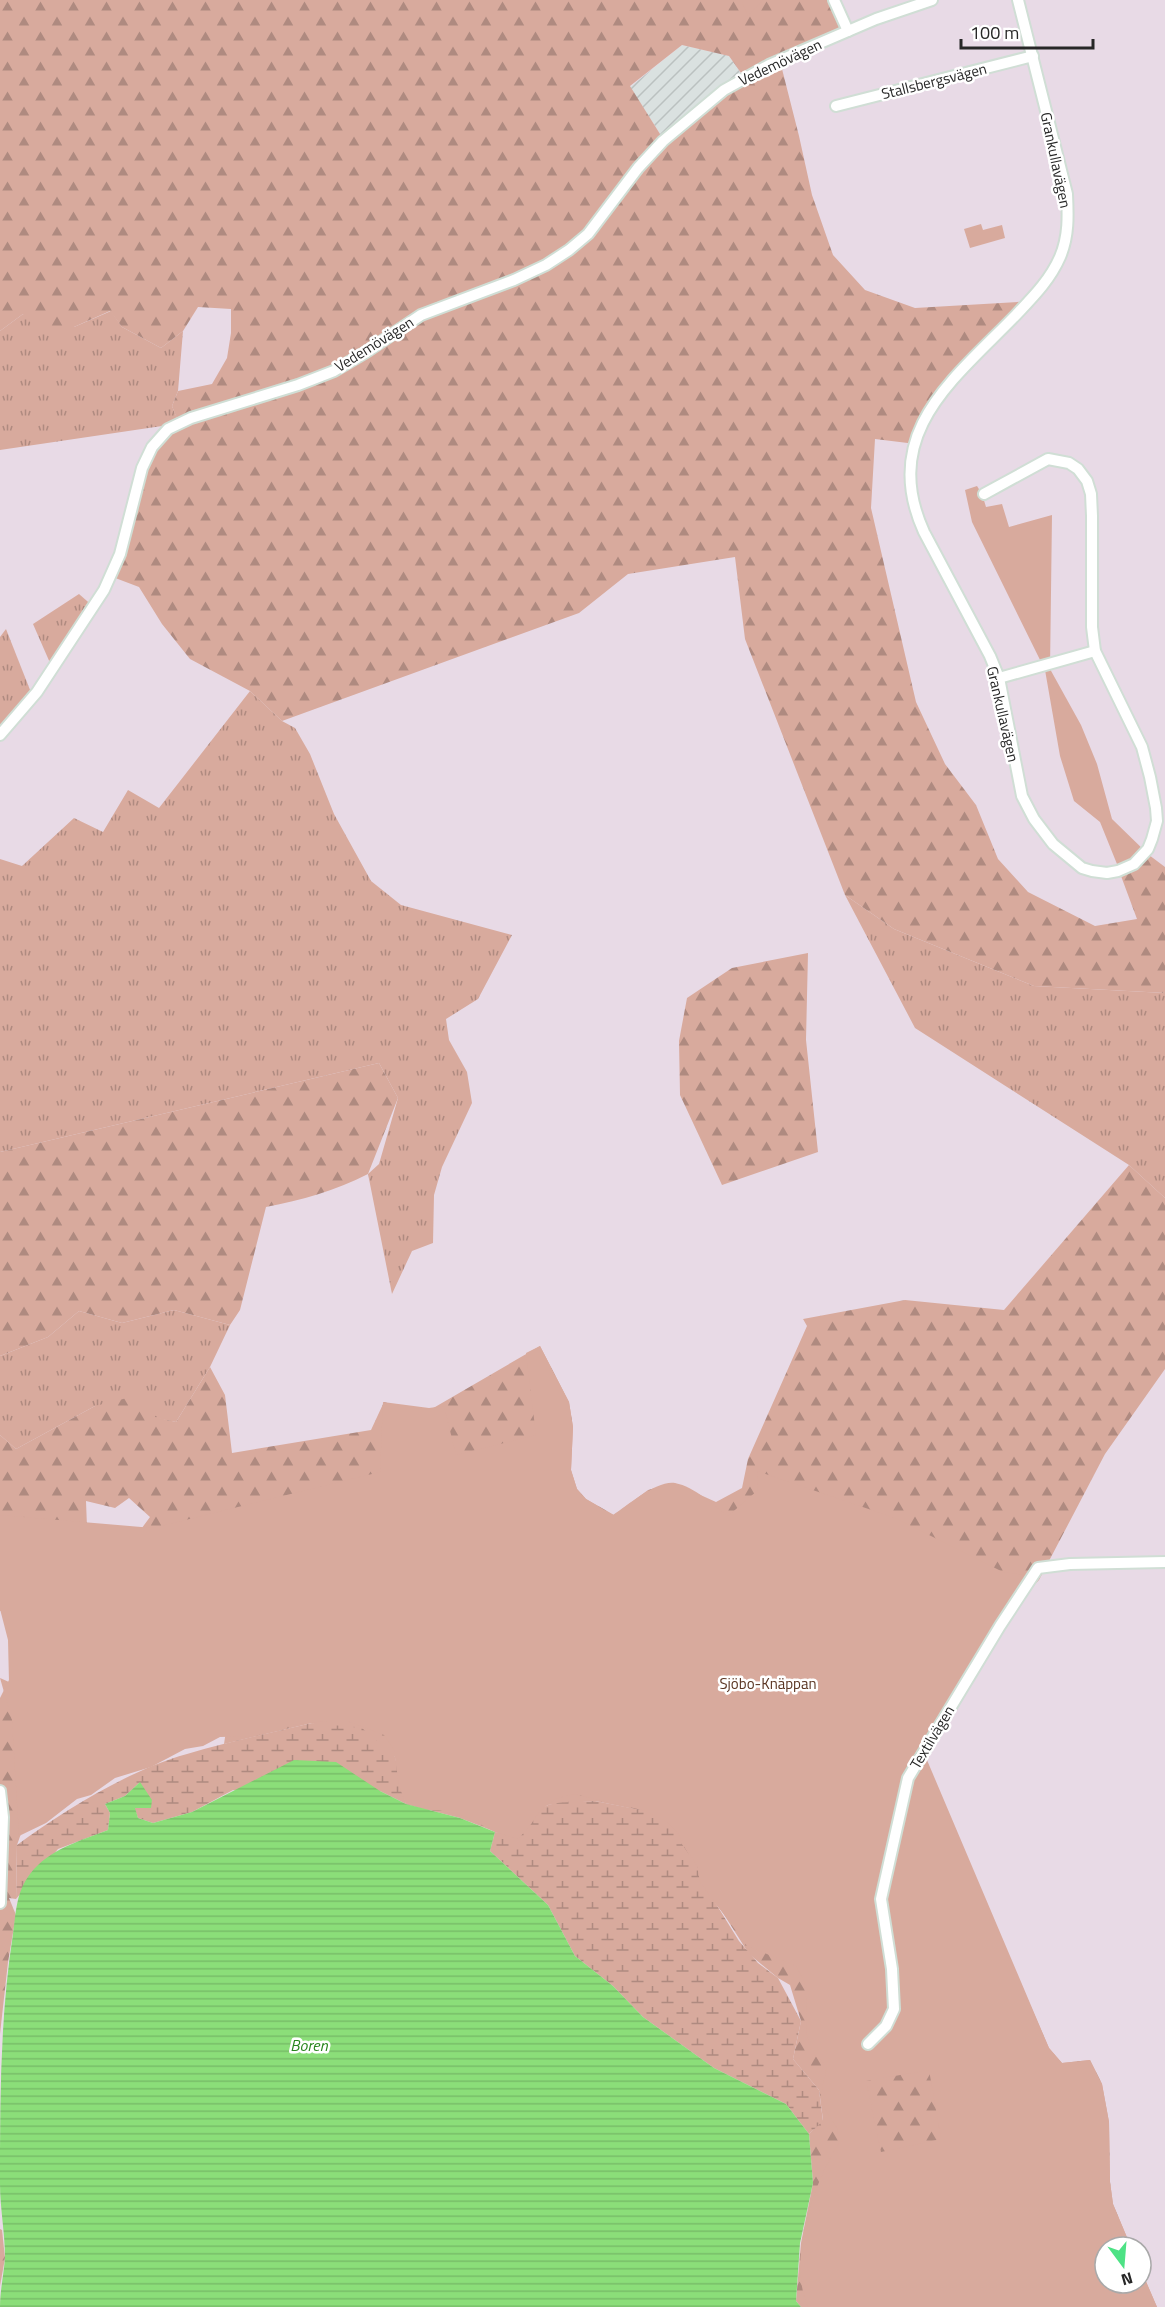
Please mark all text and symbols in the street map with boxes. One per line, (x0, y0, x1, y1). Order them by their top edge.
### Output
scale bar (961, 12, 1093, 50)
text: 100 m (970, 19, 1019, 46)
street label: Vedemövägen (735, 33, 825, 91)
street label: Stallsbergsvägen (879, 57, 989, 105)
street label: Grankullavägen (1035, 110, 1077, 210)
street label: Vedemövägen (330, 311, 418, 377)
street label: Grankullavägen (981, 664, 1025, 764)
park label: Sjöbo-Knäppan (719, 1672, 817, 1695)
street label: Textilvägen (904, 1701, 960, 1773)
water label: Boren (290, 2033, 329, 2057)
north arrow (1093, 2235, 1153, 2295)
text: N (1118, 2266, 1136, 2292)

